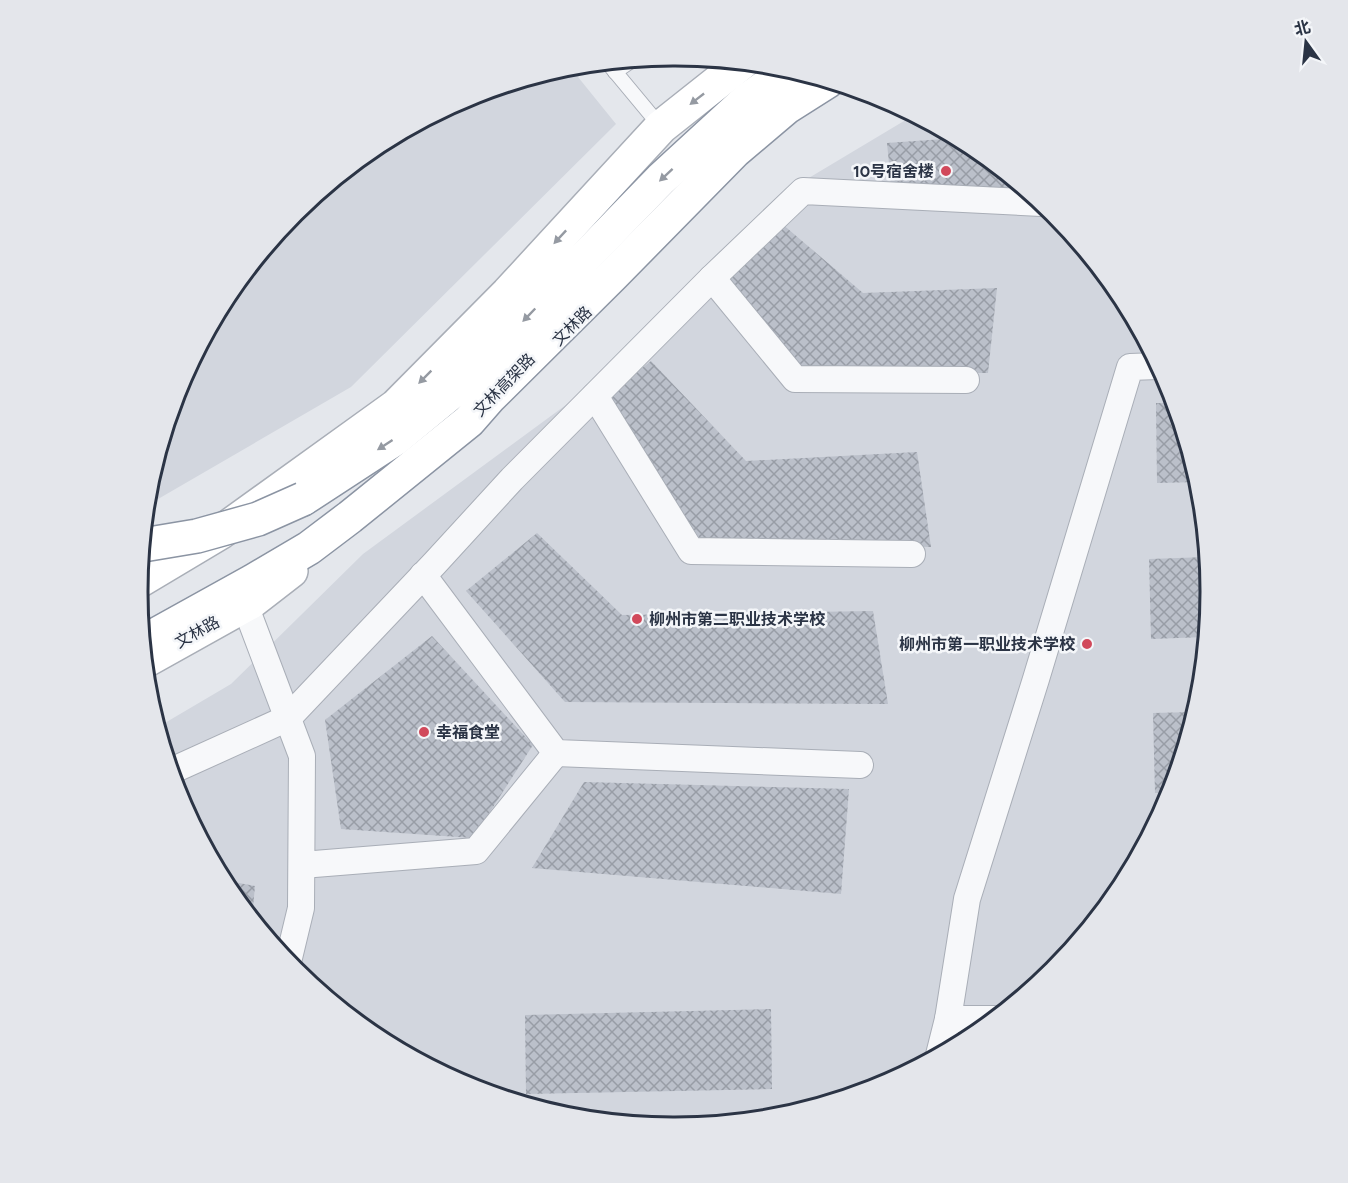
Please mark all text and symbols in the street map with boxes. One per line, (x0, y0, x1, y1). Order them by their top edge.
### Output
north arrow (1276, 12, 1336, 72)
text: 北 (1292, 17, 1312, 39)
one-way arrow (689, 92, 705, 105)
place label: 10号宿舍楼 (853, 162, 934, 181)
marker: 10号宿舍楼 (939, 164, 953, 178)
one-way arrow (659, 168, 673, 182)
one-way arrow (554, 229, 567, 244)
street label: 文林路 (548, 302, 596, 350)
one-way arrow (523, 307, 537, 321)
street label: 文林高架路 (469, 350, 539, 420)
one-way arrow (418, 370, 432, 385)
one-way arrow (377, 440, 393, 451)
place label: 柳州市第二职业技术学校 (649, 610, 826, 629)
street label: 文林路 (171, 612, 223, 652)
marker: 柳州市第二职业技术学校 (630, 612, 644, 626)
place label: 柳州市第一职业技术学校 (899, 635, 1076, 654)
marker: 柳州市第一职业技术学校 (1080, 637, 1094, 651)
place label: 幸福食堂 (436, 723, 500, 742)
marker: 幸福食堂 (417, 725, 431, 739)

